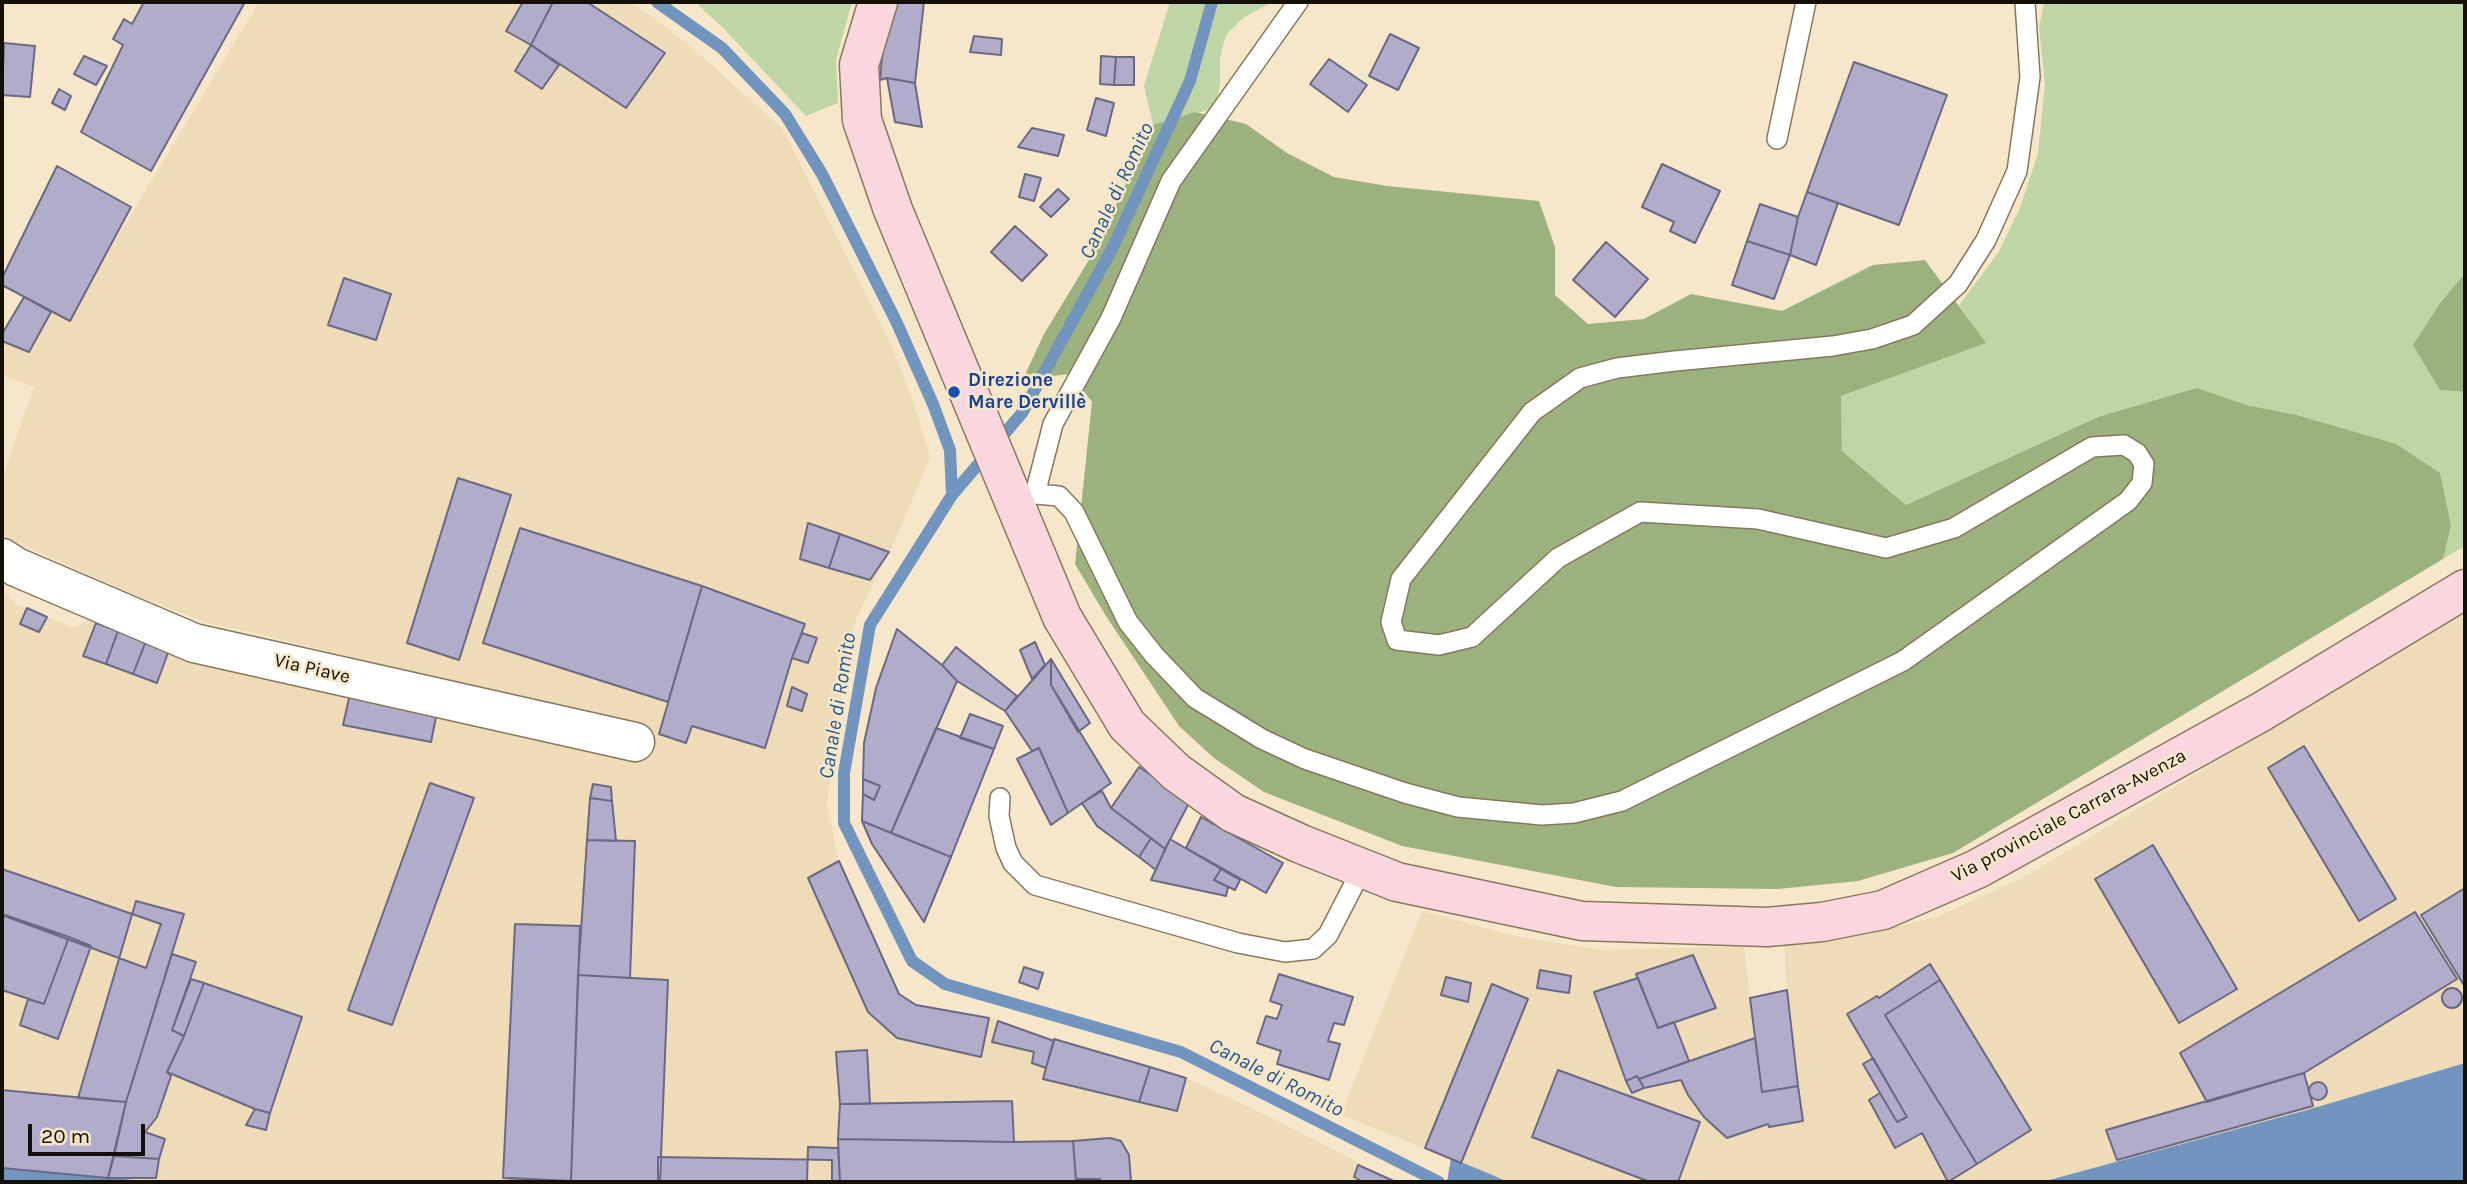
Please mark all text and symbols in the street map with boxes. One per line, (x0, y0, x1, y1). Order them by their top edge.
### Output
water label: Canale di Romito (1074, 119, 1160, 263)
place label: Direzione Mare Dervillè (968, 370, 1086, 414)
marker: Direzione Mare Dervillè (946, 384, 962, 400)
water label: Canale di Romito (814, 631, 862, 781)
street label: Via Piave (272, 649, 352, 689)
street label: Via provinciale Carrara-Avenza (1948, 744, 2190, 888)
water label: Canale di Romito (1204, 1033, 1348, 1123)
scale bar (32, 1110, 149, 1154)
text: 20 m (41, 1124, 90, 1148)

